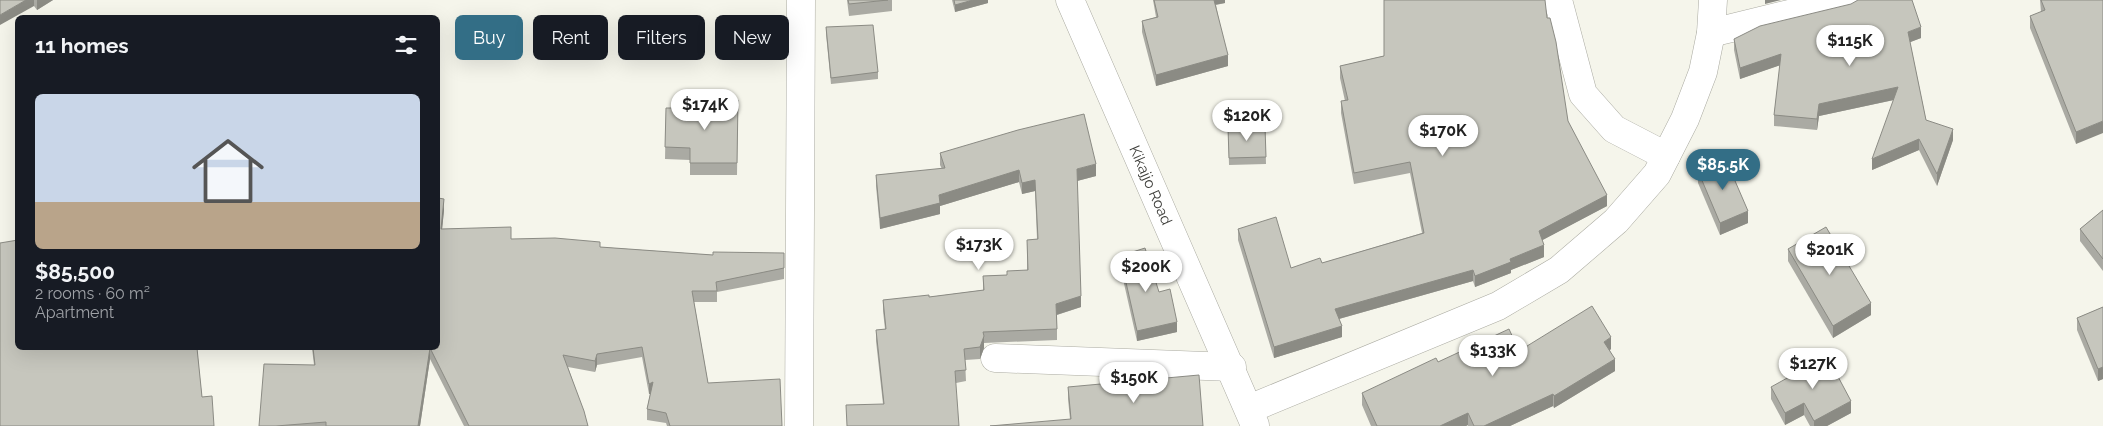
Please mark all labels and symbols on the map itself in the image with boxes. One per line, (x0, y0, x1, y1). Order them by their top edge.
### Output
pin: $115K (1815, 24, 1885, 67)
pin: $174K (670, 88, 740, 131)
pin: $120K (1212, 100, 1282, 142)
pin: $170K (1408, 114, 1478, 157)
street label: Kikajjo Road (1125, 143, 1176, 228)
pin: $85.5K (1682, 148, 1764, 191)
pin: $173K (944, 228, 1014, 271)
pin: $201K (1795, 234, 1865, 276)
pin: $200K (1111, 250, 1181, 293)
pin: $133K (1458, 334, 1528, 377)
pin: $127K (1778, 348, 1848, 390)
pin: $150K (1099, 362, 1169, 404)

